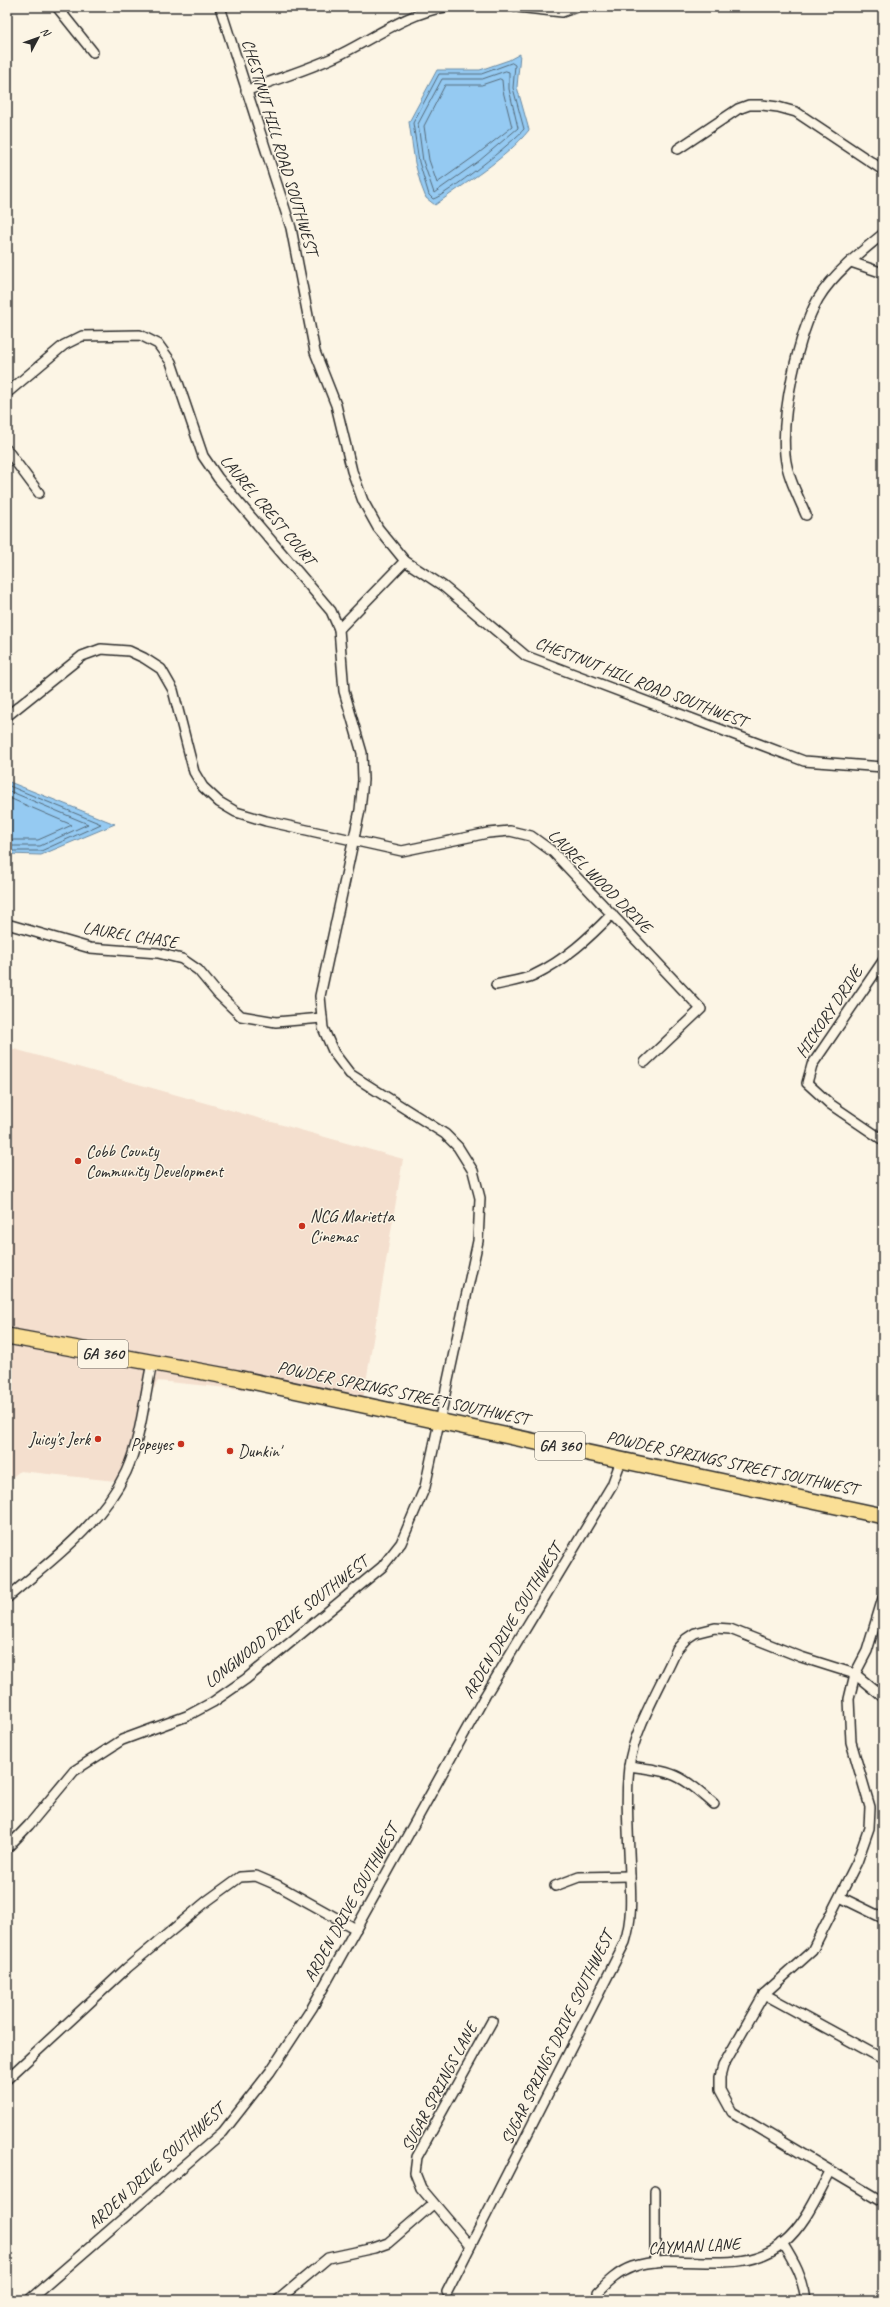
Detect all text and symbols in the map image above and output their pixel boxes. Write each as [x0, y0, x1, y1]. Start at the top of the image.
north arrow [18, 18, 58, 58]
text: N [38, 24, 54, 40]
street label: CHESTNUT HILL ROAD SOUTHWEST [237, 37, 324, 261]
street label: LAUREL CREST COURT [216, 451, 322, 572]
street label: CHESTNUT HILL ROAD SOUTHWEST [532, 632, 753, 734]
street label: LAUREL WOOD DRIVE [544, 825, 658, 939]
street label: LAUREL CHASE [81, 917, 181, 953]
street label: HICKORY DRIVE [791, 961, 868, 1062]
place label: Cobb County Community Development [86, 1141, 225, 1182]
marker: Cobb County Community Development [73, 1156, 83, 1166]
place label: NCG Marietta Cinemas [310, 1206, 396, 1247]
marker: NCG Marietta Cinemas [297, 1221, 307, 1231]
road number: GA 360 [78, 1340, 128, 1368]
street label: POWDER SPRINGS STREET SOUTHWEST [276, 1356, 534, 1431]
street label: POWDER SPRINGS STREET SOUTHWEST [605, 1426, 863, 1501]
place label: Juicy's Jerk [28, 1429, 92, 1450]
road number: GA 360 [535, 1432, 585, 1460]
marker: Juicy's Jerk [93, 1434, 103, 1444]
place label: Popeyes [131, 1434, 175, 1455]
marker: Popeyes [176, 1439, 186, 1449]
place label: Dunkin' [238, 1441, 284, 1462]
marker: Dunkin' [225, 1446, 235, 1456]
street label: ARDEN DRIVE SOUTHWEST [458, 1536, 569, 1702]
street label: LONGWOOD DRIVE SOUTHWEST [200, 1549, 375, 1692]
street label: ARDEN DRIVE SOUTHWEST [299, 1817, 405, 1985]
street label: SUGAR SPRINGS DRIVE SOUTHWEST [496, 1924, 620, 2148]
street label: SUGAR SPRINGS LANE [396, 2017, 483, 2155]
street label: ARDEN DRIVE SOUTHWEST [83, 2096, 232, 2233]
street label: CAYMAN LANE [648, 2233, 742, 2259]

